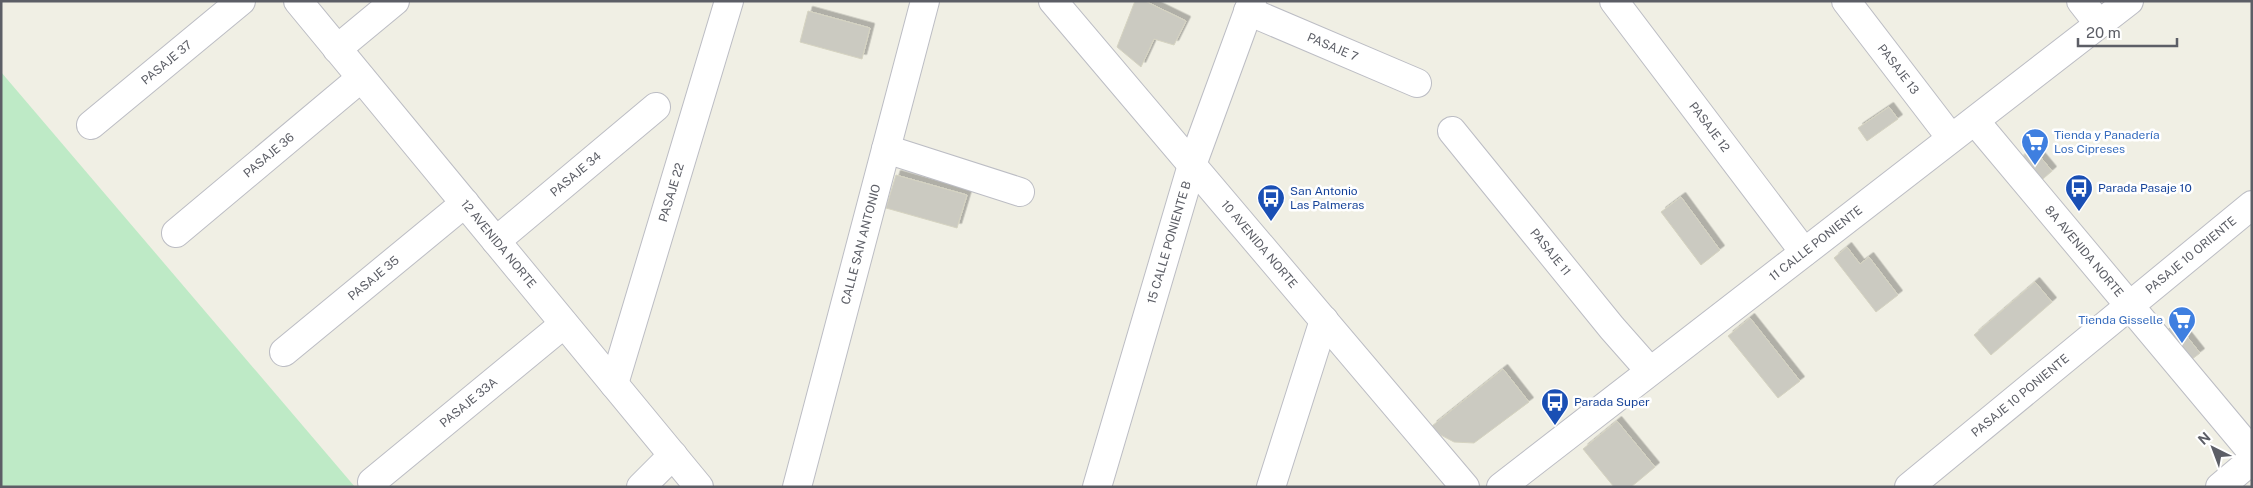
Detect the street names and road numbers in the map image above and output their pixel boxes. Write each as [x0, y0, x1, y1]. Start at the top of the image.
street label: PASAJE 7 [1305, 30, 1360, 64]
street label: PASAJE 37 [138, 38, 195, 88]
street label: PASAJE 13 [1875, 41, 1922, 97]
street label: PASAJE 12 [1686, 99, 1733, 155]
street label: PASAJE 36 [241, 130, 297, 180]
street label: PASAJE 34 [548, 149, 604, 199]
street label: PASAJE 22 [656, 161, 687, 224]
street label: 15 CALLE PONIENTE B [1144, 179, 1194, 306]
street label: CALLE SAN ANTONIO [838, 182, 884, 306]
street label: 12 AVENIDA NORTE [458, 197, 539, 291]
street label: 10 AVENIDA NORTE [1218, 198, 1300, 291]
street label: 11 CALLE PONIENTE [1766, 203, 1865, 284]
street label: 8A AVENIDA NORTE [2042, 203, 2126, 300]
street label: PASAJE 10 ORIENTE [2143, 214, 2239, 297]
street label: PASAJE 11 [1527, 226, 1574, 278]
street label: PASAJE 35 [345, 253, 402, 303]
street label: PASAJE 10 PONIENTE [1969, 351, 2072, 440]
street label: PASAJE 33A [437, 375, 501, 430]

